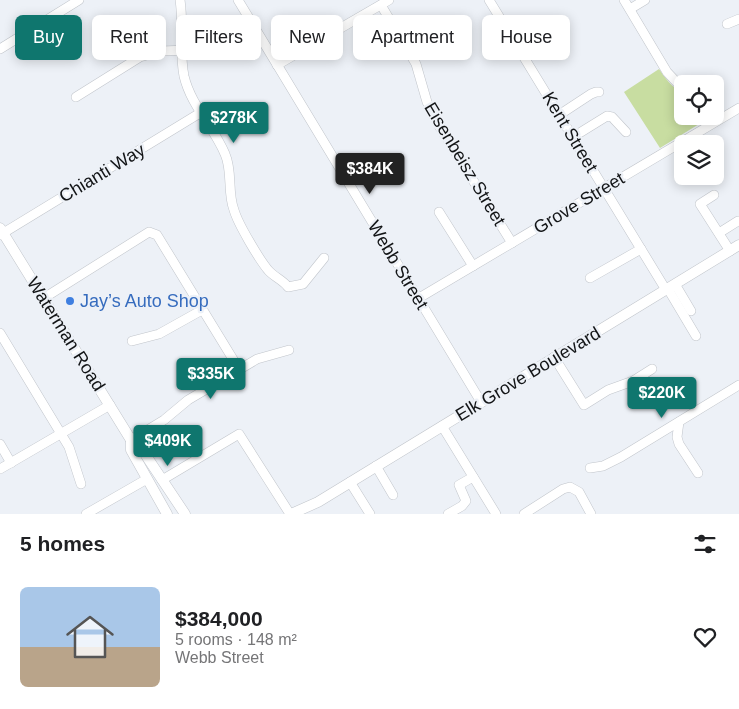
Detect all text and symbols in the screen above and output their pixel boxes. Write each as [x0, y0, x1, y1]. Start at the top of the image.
chip: Buy [15, 15, 82, 60]
chip: Rent [92, 15, 166, 60]
chip: Filters [176, 15, 261, 60]
chip: New [271, 15, 343, 60]
chip: Apartment [353, 15, 472, 60]
chip: House [482, 15, 570, 60]
map controls [674, 75, 724, 185]
button: locate [674, 75, 724, 125]
street label: Kent Street [538, 88, 602, 176]
street label: Eisenbeisz Street [420, 99, 510, 229]
pin: $278K [199, 102, 269, 144]
text: $278K [210, 109, 258, 126]
button: layers [674, 135, 724, 185]
street label: Chianti Way [56, 140, 148, 206]
pin: $384K [335, 152, 405, 195]
text: $384K [346, 160, 394, 177]
street label: Grove Street [530, 168, 628, 238]
street label: Webb Street [364, 217, 432, 313]
street label: Waterman Road [23, 273, 109, 395]
place label: Jay’s Auto Shop [80, 291, 209, 311]
marker: Jay’s Auto Shop [64, 295, 76, 307]
street label: Elk Grove Boulevard [452, 323, 604, 425]
pin: $335K [176, 358, 246, 400]
text: $335K [187, 365, 235, 382]
pin: $220K [627, 376, 697, 419]
text: $220K [638, 384, 686, 401]
pin: $409K [133, 424, 203, 467]
text: $409K [144, 432, 192, 449]
icon: filters [691, 530, 719, 558]
text: 5 homes [20, 532, 105, 555]
icon: home [60, 607, 120, 667]
text: $384,000 [175, 607, 263, 630]
icon: heart [691, 623, 719, 651]
text: 5 rooms · 148 m² [175, 631, 297, 648]
text: Webb Street [175, 649, 264, 666]

